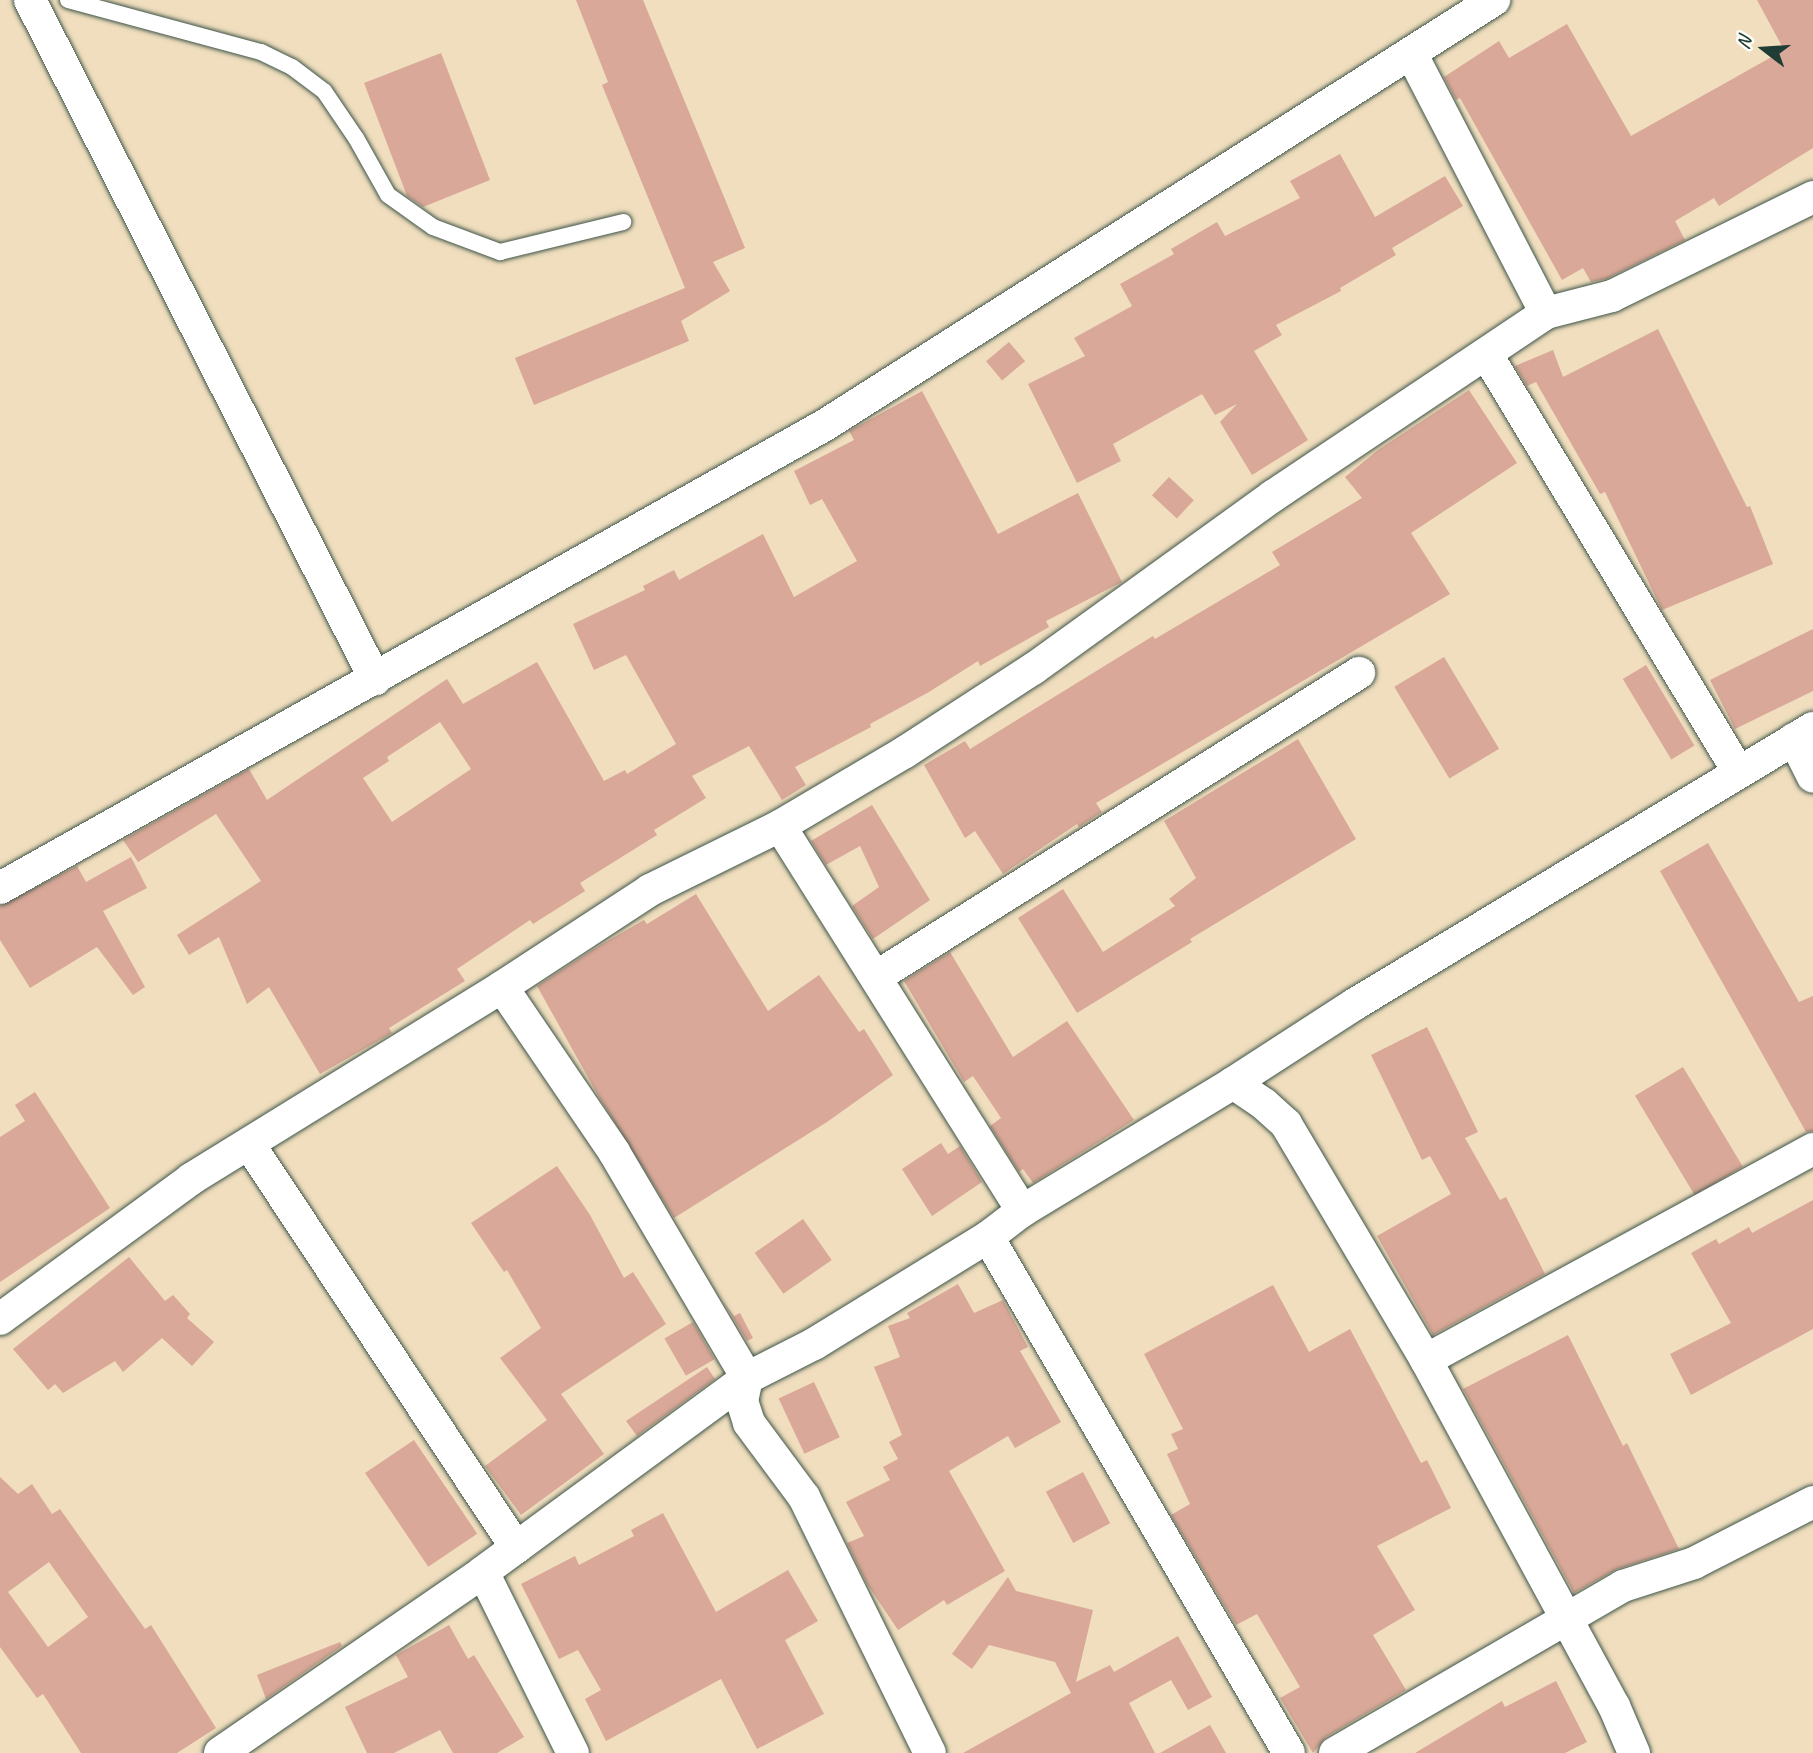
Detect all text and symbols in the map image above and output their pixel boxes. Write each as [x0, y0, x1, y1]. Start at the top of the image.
north arrow [1729, 14, 1799, 84]
text: N [1731, 34, 1757, 52]

